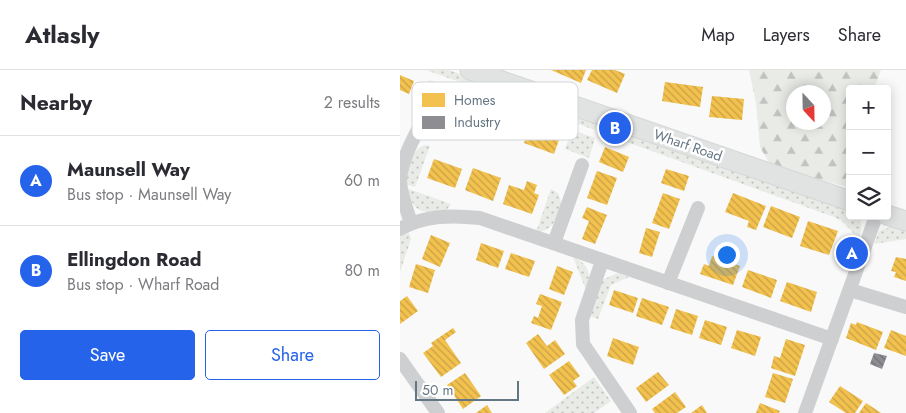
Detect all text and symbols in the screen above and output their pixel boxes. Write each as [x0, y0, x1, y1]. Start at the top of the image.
text: Atlasly [25, 17, 100, 52]
text: Map [701, 22, 735, 48]
text: Layers [763, 22, 810, 48]
text: Share [838, 22, 881, 48]
legend [412, 82, 578, 140]
north arrow [786, 85, 831, 130]
map controls [846, 85, 891, 220]
button: + [846, 85, 891, 130]
text: Nearby [20, 88, 92, 118]
text: Homes [454, 90, 496, 110]
text: 2 results [324, 91, 380, 114]
pin: B [599, 109, 631, 147]
text: Industry [454, 112, 501, 132]
street label: Wharf Road [651, 124, 725, 166]
button: − [846, 130, 891, 175]
text: Maunsell Way [67, 156, 190, 183]
text: A [30, 169, 42, 192]
text: 60 m [344, 169, 380, 192]
button: layers [846, 175, 891, 220]
text: Bus stop · Maunsell Way [67, 183, 231, 206]
pin: A [836, 234, 868, 272]
your location [714, 242, 740, 268]
text: Ellingdon Road [67, 246, 202, 273]
text: B [31, 259, 41, 282]
text: 80 m [344, 259, 380, 282]
text: Bus stop · Wharf Road [67, 273, 219, 296]
button: Save [20, 330, 195, 380]
button: Share [205, 330, 380, 380]
scale bar [415, 378, 519, 401]
text: 50 m [422, 380, 453, 400]

